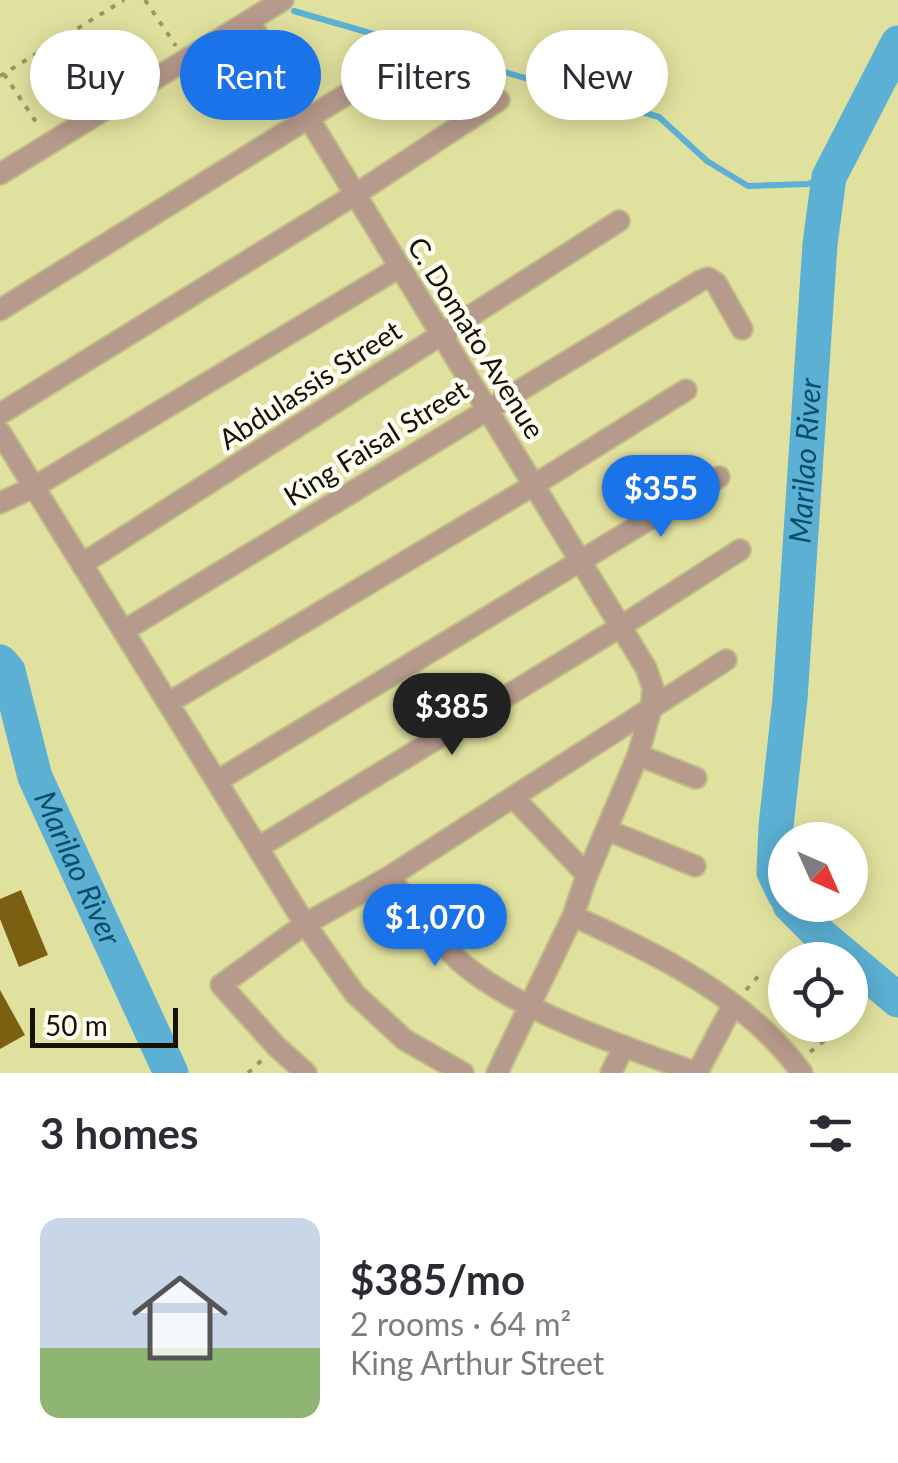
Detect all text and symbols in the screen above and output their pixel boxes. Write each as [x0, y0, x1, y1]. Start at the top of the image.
chip: Buy [30, 30, 160, 120]
chip: Rent [180, 30, 321, 120]
chip: Filters [341, 30, 506, 120]
chip: New [526, 30, 668, 120]
street label: C. Domato Avenue [401, 231, 552, 444]
street label: Abdulassis Street [212, 313, 407, 456]
street label: King Faisal Street [277, 372, 474, 512]
water label: Marilao River [780, 376, 827, 544]
pin: $355 [602, 455, 720, 540]
text: $355 [624, 468, 698, 507]
pin: $385 [393, 673, 511, 758]
text: $385 [415, 686, 489, 725]
water label: Marilao River [28, 785, 130, 951]
north arrow [768, 822, 868, 922]
map controls [768, 822, 868, 1042]
pin: $1,070 [354, 884, 516, 969]
text: $1,070 [385, 897, 485, 936]
button: locate [768, 942, 868, 1042]
scale bar [30, 1003, 178, 1048]
text: 50 m [45, 1008, 108, 1042]
icon: filters [803, 1106, 858, 1161]
text: 3 homes [40, 1108, 198, 1158]
text: $385/mo [350, 1254, 525, 1304]
icon: home [120, 1258, 240, 1378]
text: 2 rooms · 64 m² [350, 1304, 571, 1343]
text: King Arthur Street [350, 1343, 604, 1382]

